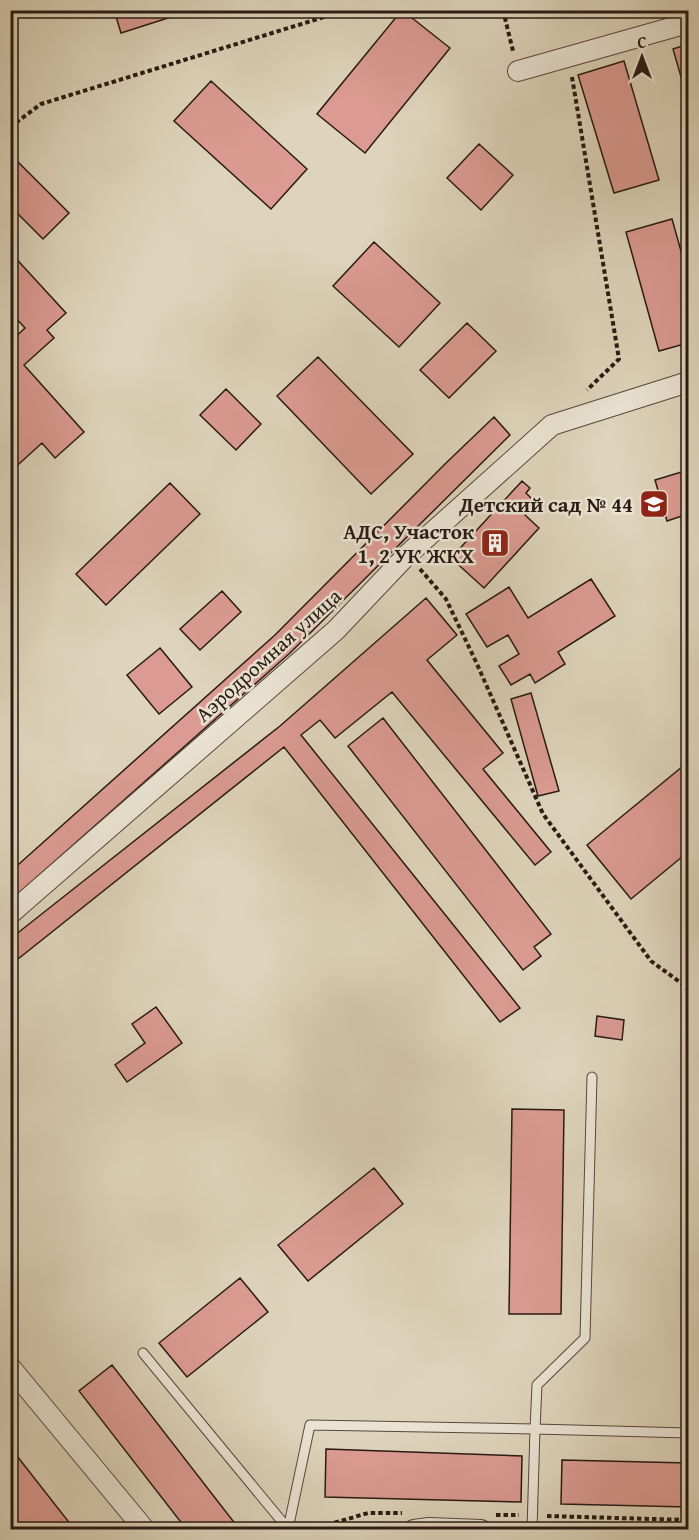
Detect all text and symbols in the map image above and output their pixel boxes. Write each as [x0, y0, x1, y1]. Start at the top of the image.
north arrow [612, 27, 672, 87]
text: С [637, 30, 647, 54]
school or university icon: Детский сад № 44 [638, 488, 670, 520]
place label: Детский сад № 44 [458, 489, 633, 520]
place label: АДС, Участок 1, 2 УК ЖКХ [343, 516, 475, 571]
building icon: АДС, Участок 1, 2 УК ЖКХ [479, 527, 511, 559]
street label: Аэродромная улица [188, 581, 348, 729]

